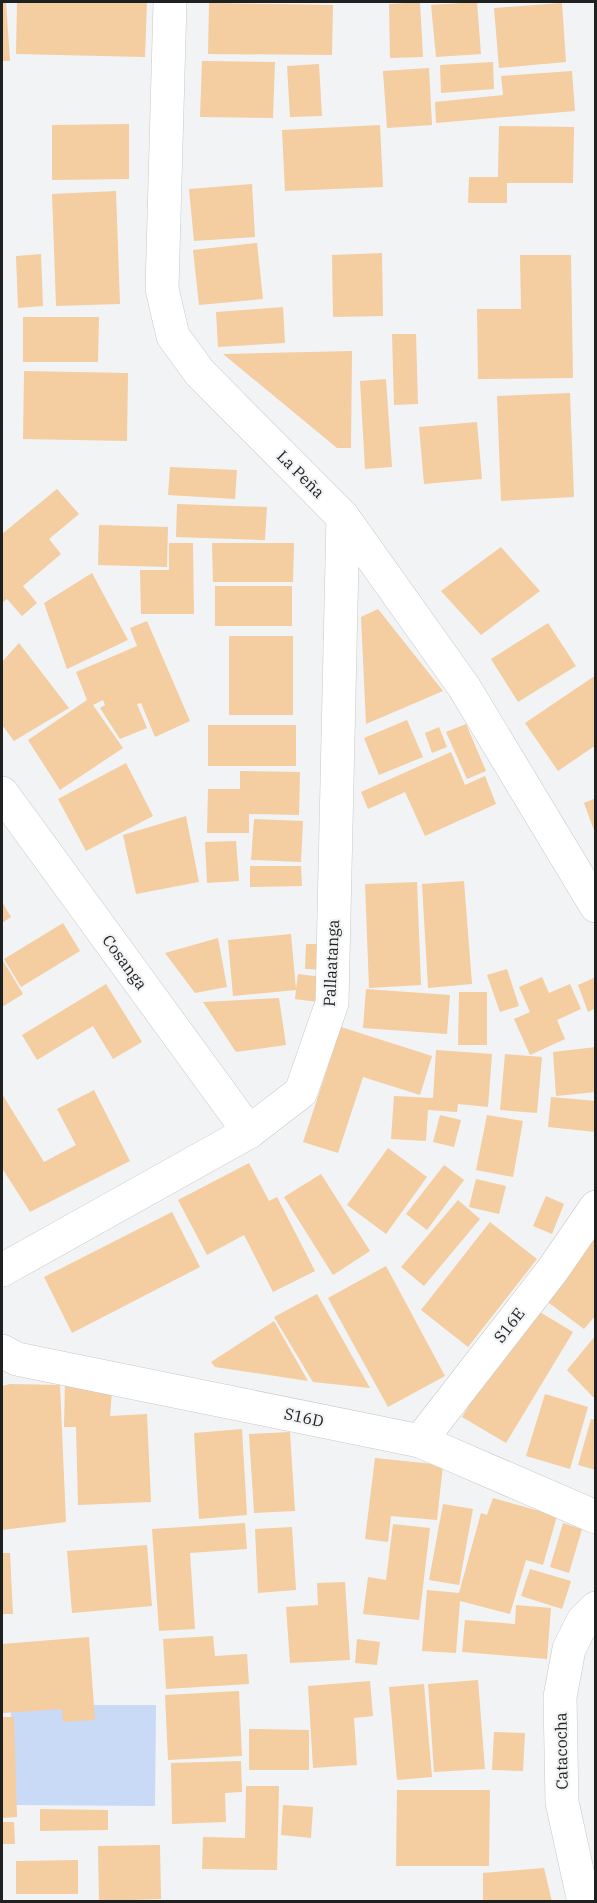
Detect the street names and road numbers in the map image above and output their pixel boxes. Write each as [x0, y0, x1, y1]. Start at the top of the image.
street label: La Peña [273, 446, 329, 502]
street label: Pallaatanga [319, 919, 343, 1007]
street label: Cosanga [98, 930, 152, 994]
street label: S16E [489, 1304, 529, 1346]
street label: S16D [282, 1403, 326, 1431]
street label: Catacocha [550, 1712, 572, 1790]

